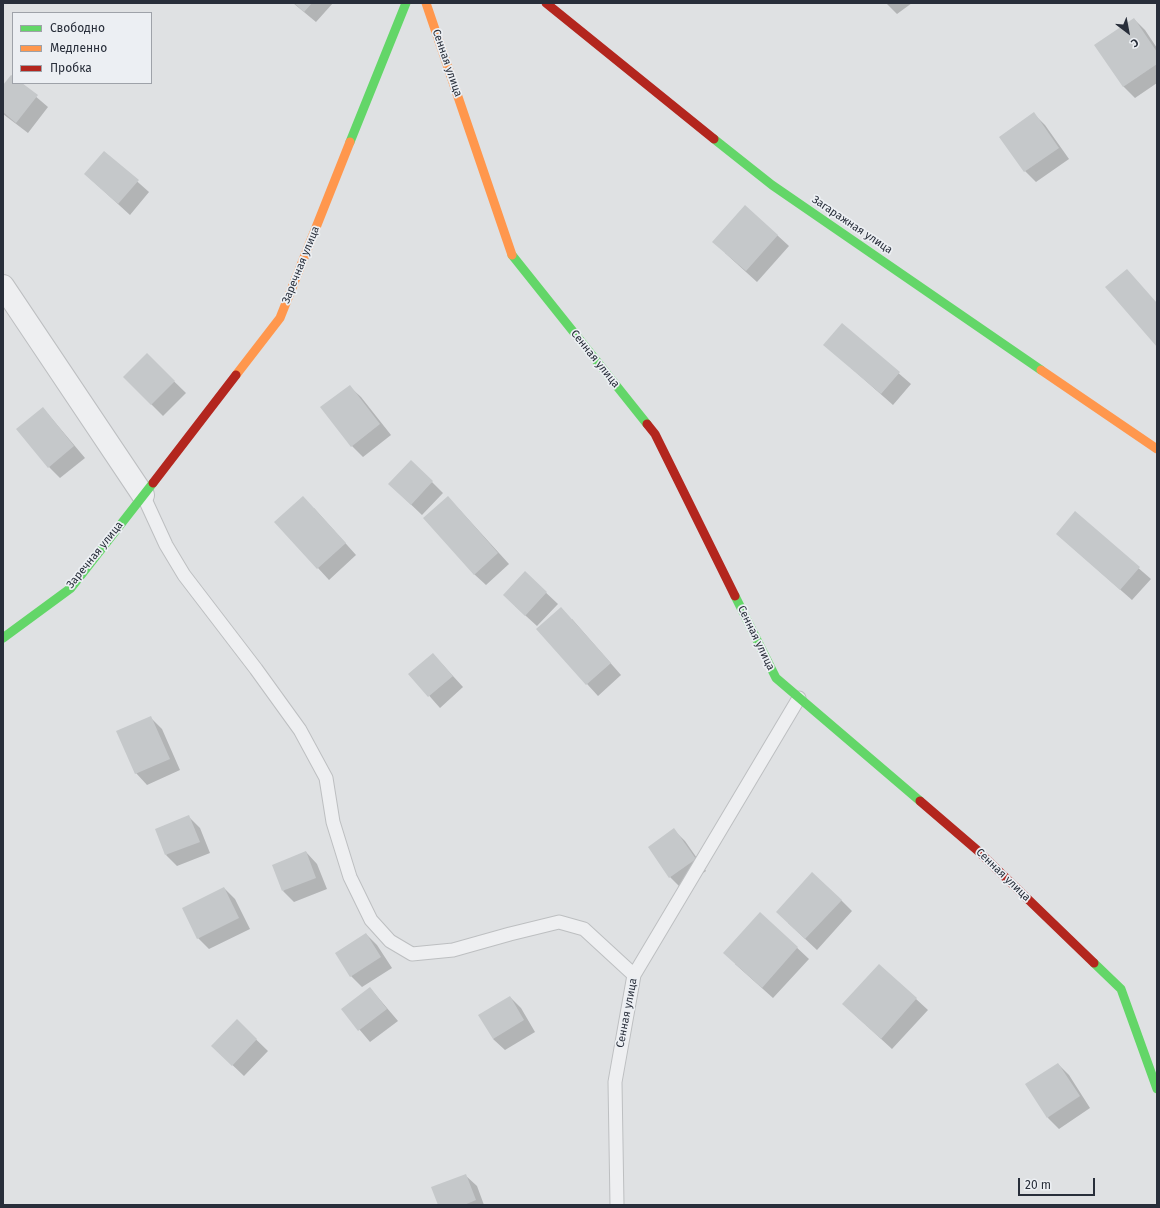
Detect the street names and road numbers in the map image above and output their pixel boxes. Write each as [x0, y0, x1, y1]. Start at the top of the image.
street label: Сенная улица [429, 27, 465, 99]
street label: Загаражная улица [809, 193, 895, 257]
street label: Заречная улица [279, 224, 323, 306]
street label: Сенная улица [568, 327, 622, 391]
street label: Заречная улица [64, 519, 126, 591]
street label: Сенная улица [735, 603, 777, 673]
street label: Сенная улица [973, 846, 1033, 904]
street label: Сенная улица [614, 977, 640, 1049]

